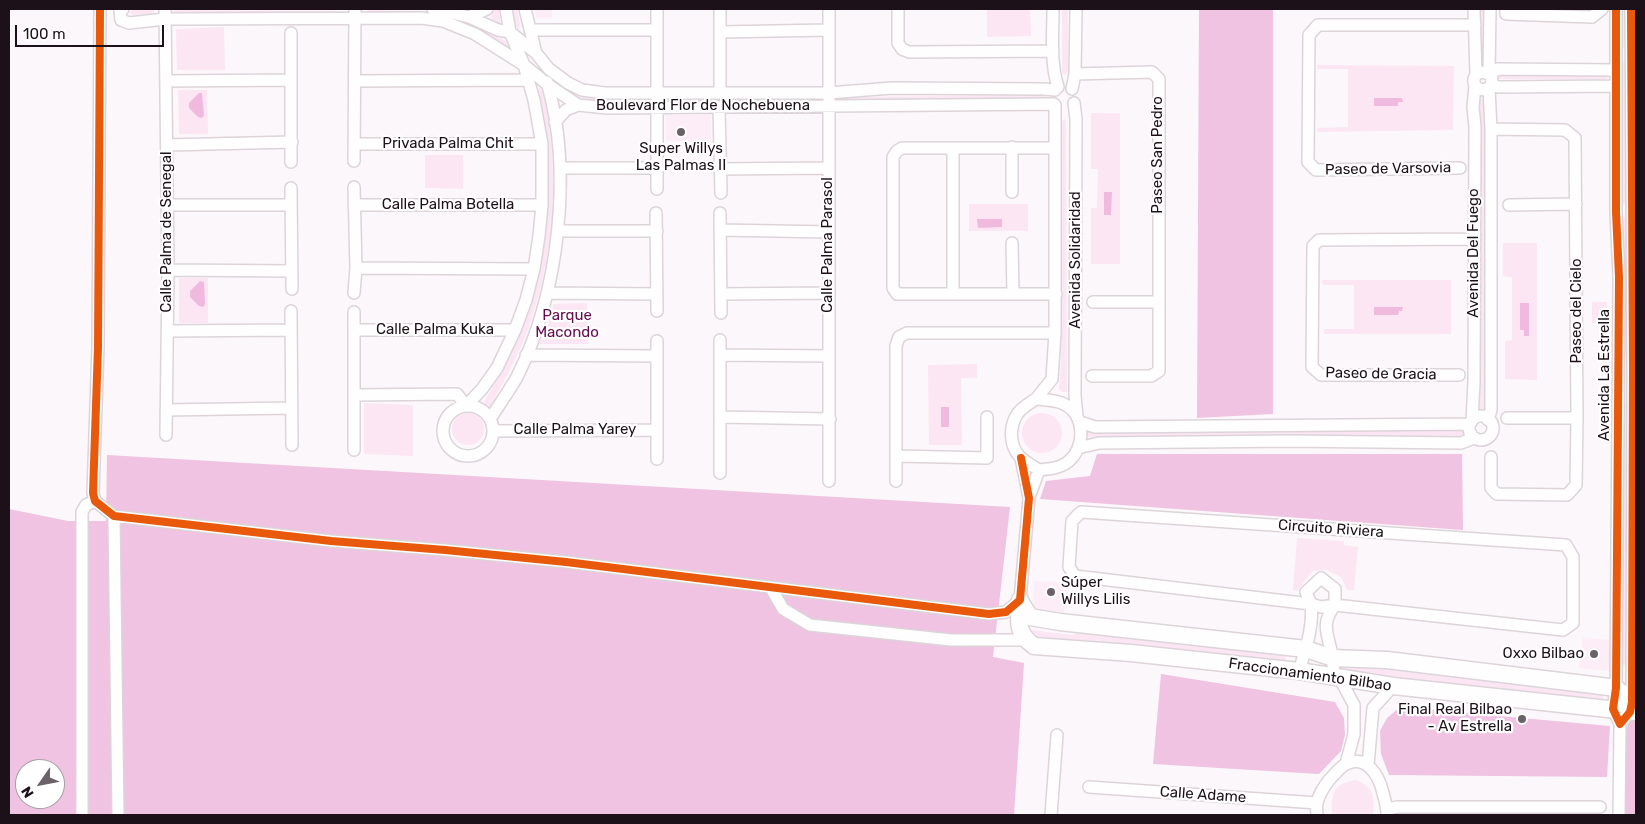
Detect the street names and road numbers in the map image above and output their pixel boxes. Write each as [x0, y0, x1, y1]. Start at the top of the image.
street label: Paseo San Pedro [1149, 96, 1167, 214]
street label: Boulevard Flor de Nochebuena [596, 97, 810, 115]
street label: Privada Palma Chit [382, 135, 514, 153]
street label: Calle Palma de Senegal [158, 151, 176, 313]
street label: Paseo de Varsovia [1325, 159, 1451, 179]
street label: Calle Palma Parasol [819, 177, 837, 313]
street label: Avenida Del Fuego [1465, 188, 1483, 318]
street label: Avenida Solidaridad [1067, 191, 1085, 329]
street label: Calle Palma Botella [382, 196, 514, 214]
street label: Paseo del Cielo [1568, 258, 1586, 364]
street label: Avenida La Estrella [1596, 309, 1614, 441]
street label: Calle Palma Kuka [376, 321, 494, 339]
street label: Paseo de Gracia [1325, 364, 1437, 384]
street label: Calle Palma Yarey [514, 421, 636, 439]
street label: Circuito Riviera [1278, 516, 1384, 542]
street label: Fraccionamiento Bilbao [1227, 655, 1393, 695]
street label: Calle Adame [1159, 783, 1247, 807]

